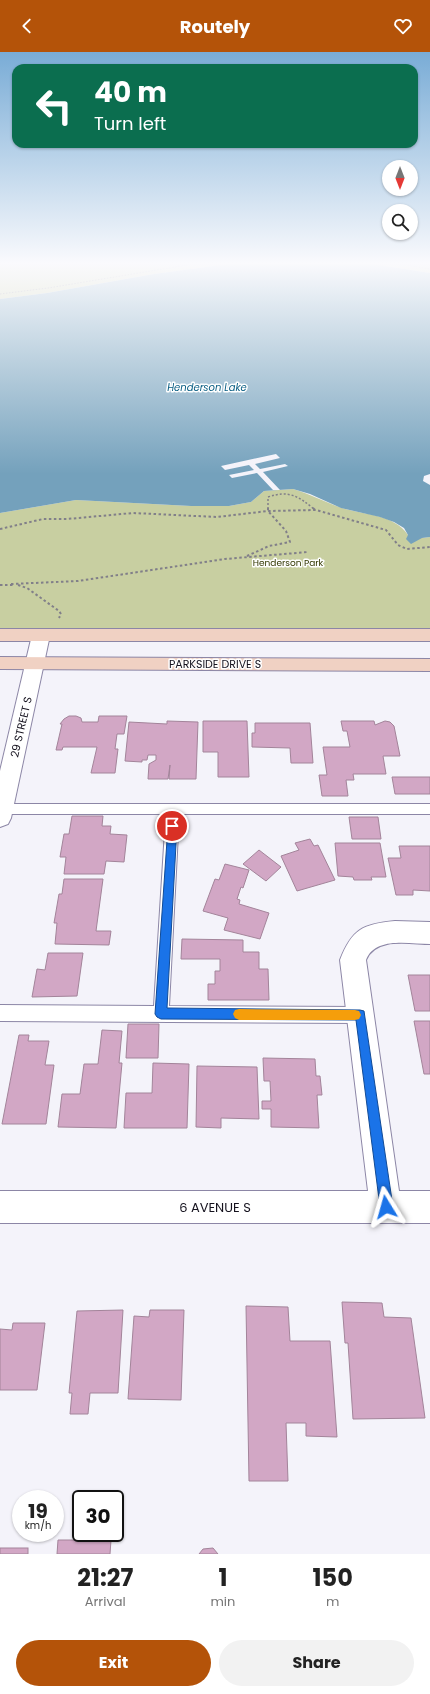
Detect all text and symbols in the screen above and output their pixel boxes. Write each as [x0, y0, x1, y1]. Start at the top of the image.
text: Routely [180, 14, 250, 39]
icon: back [16, 15, 38, 37]
icon: heart [392, 15, 414, 37]
text: 40 m [94, 73, 167, 112]
icon: left [28, 80, 80, 132]
text: Turn left [94, 111, 166, 136]
north arrow [382, 160, 418, 196]
map controls [382, 160, 418, 240]
button: search [382, 204, 418, 240]
water label: Henderson Lake [167, 380, 247, 395]
park label: Henderson Park [253, 557, 324, 569]
street label: PARKSIDE DRIVE S [169, 656, 261, 672]
street label: 29 STREET S [6, 695, 36, 759]
pin [155, 809, 189, 843]
icon: arrive [161, 815, 183, 837]
position arrow [365, 1186, 407, 1228]
street label: 6 AVENUE S [179, 1198, 251, 1217]
speed limit sign: 30 [72, 1490, 124, 1542]
text: 19 [28, 1497, 48, 1525]
text: km/h [25, 1518, 51, 1533]
text: 21:27 [77, 1561, 133, 1594]
text: 1 [218, 1561, 227, 1594]
text: 150 [313, 1561, 353, 1594]
text: Arrival [85, 1592, 126, 1611]
text: min [210, 1592, 235, 1611]
text: m [326, 1592, 339, 1611]
button: Exit [16, 1640, 211, 1686]
button: Share [219, 1640, 414, 1686]

